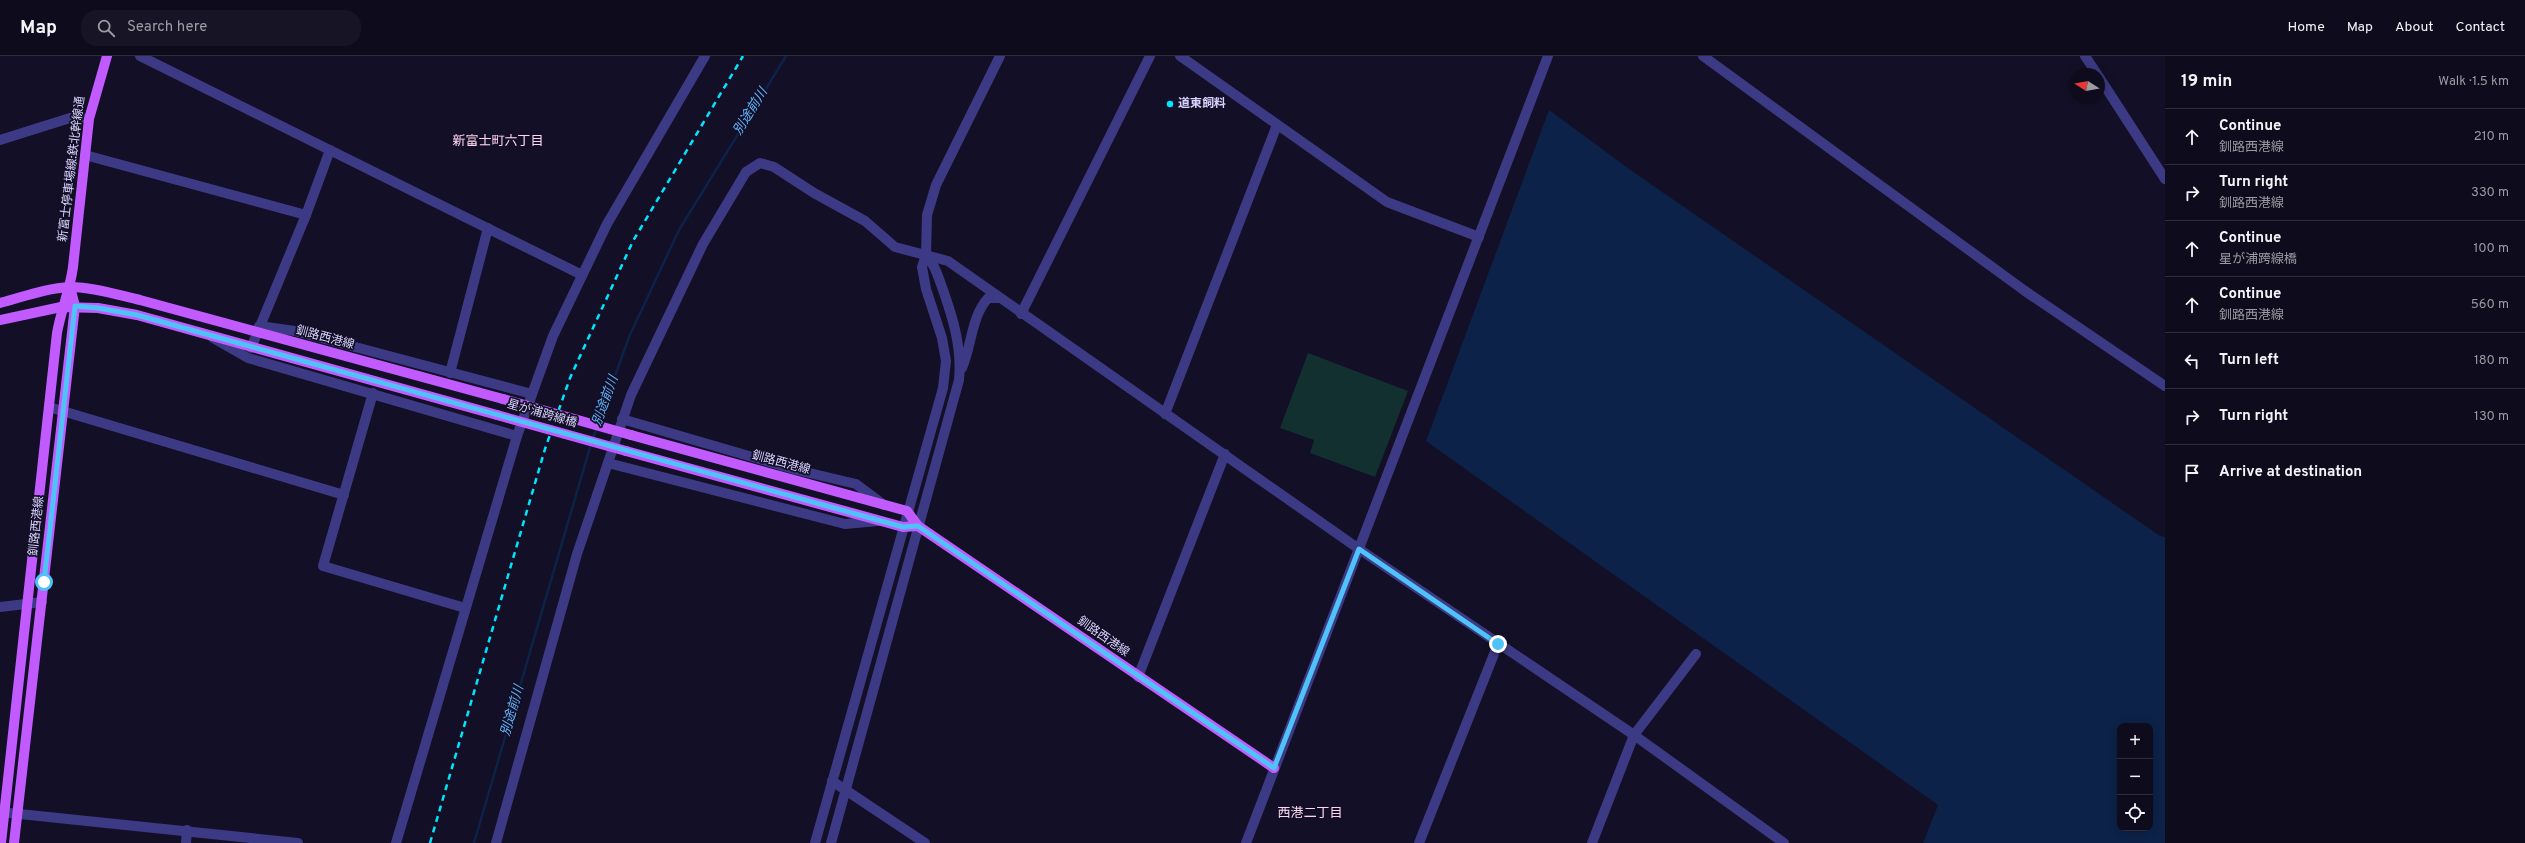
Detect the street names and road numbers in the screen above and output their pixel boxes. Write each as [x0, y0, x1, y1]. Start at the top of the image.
street label: 新富士停車場線:鉄北幹線通 [55, 95, 89, 243]
street label: 釧路西港線 [294, 323, 356, 353]
street label: 星が浦跨線橋 [505, 396, 579, 432]
street label: 釧路西港線 [750, 448, 812, 478]
street label: 釧路西港線 [26, 495, 48, 557]
street label: 釧路西港線 [1074, 613, 1132, 661]

